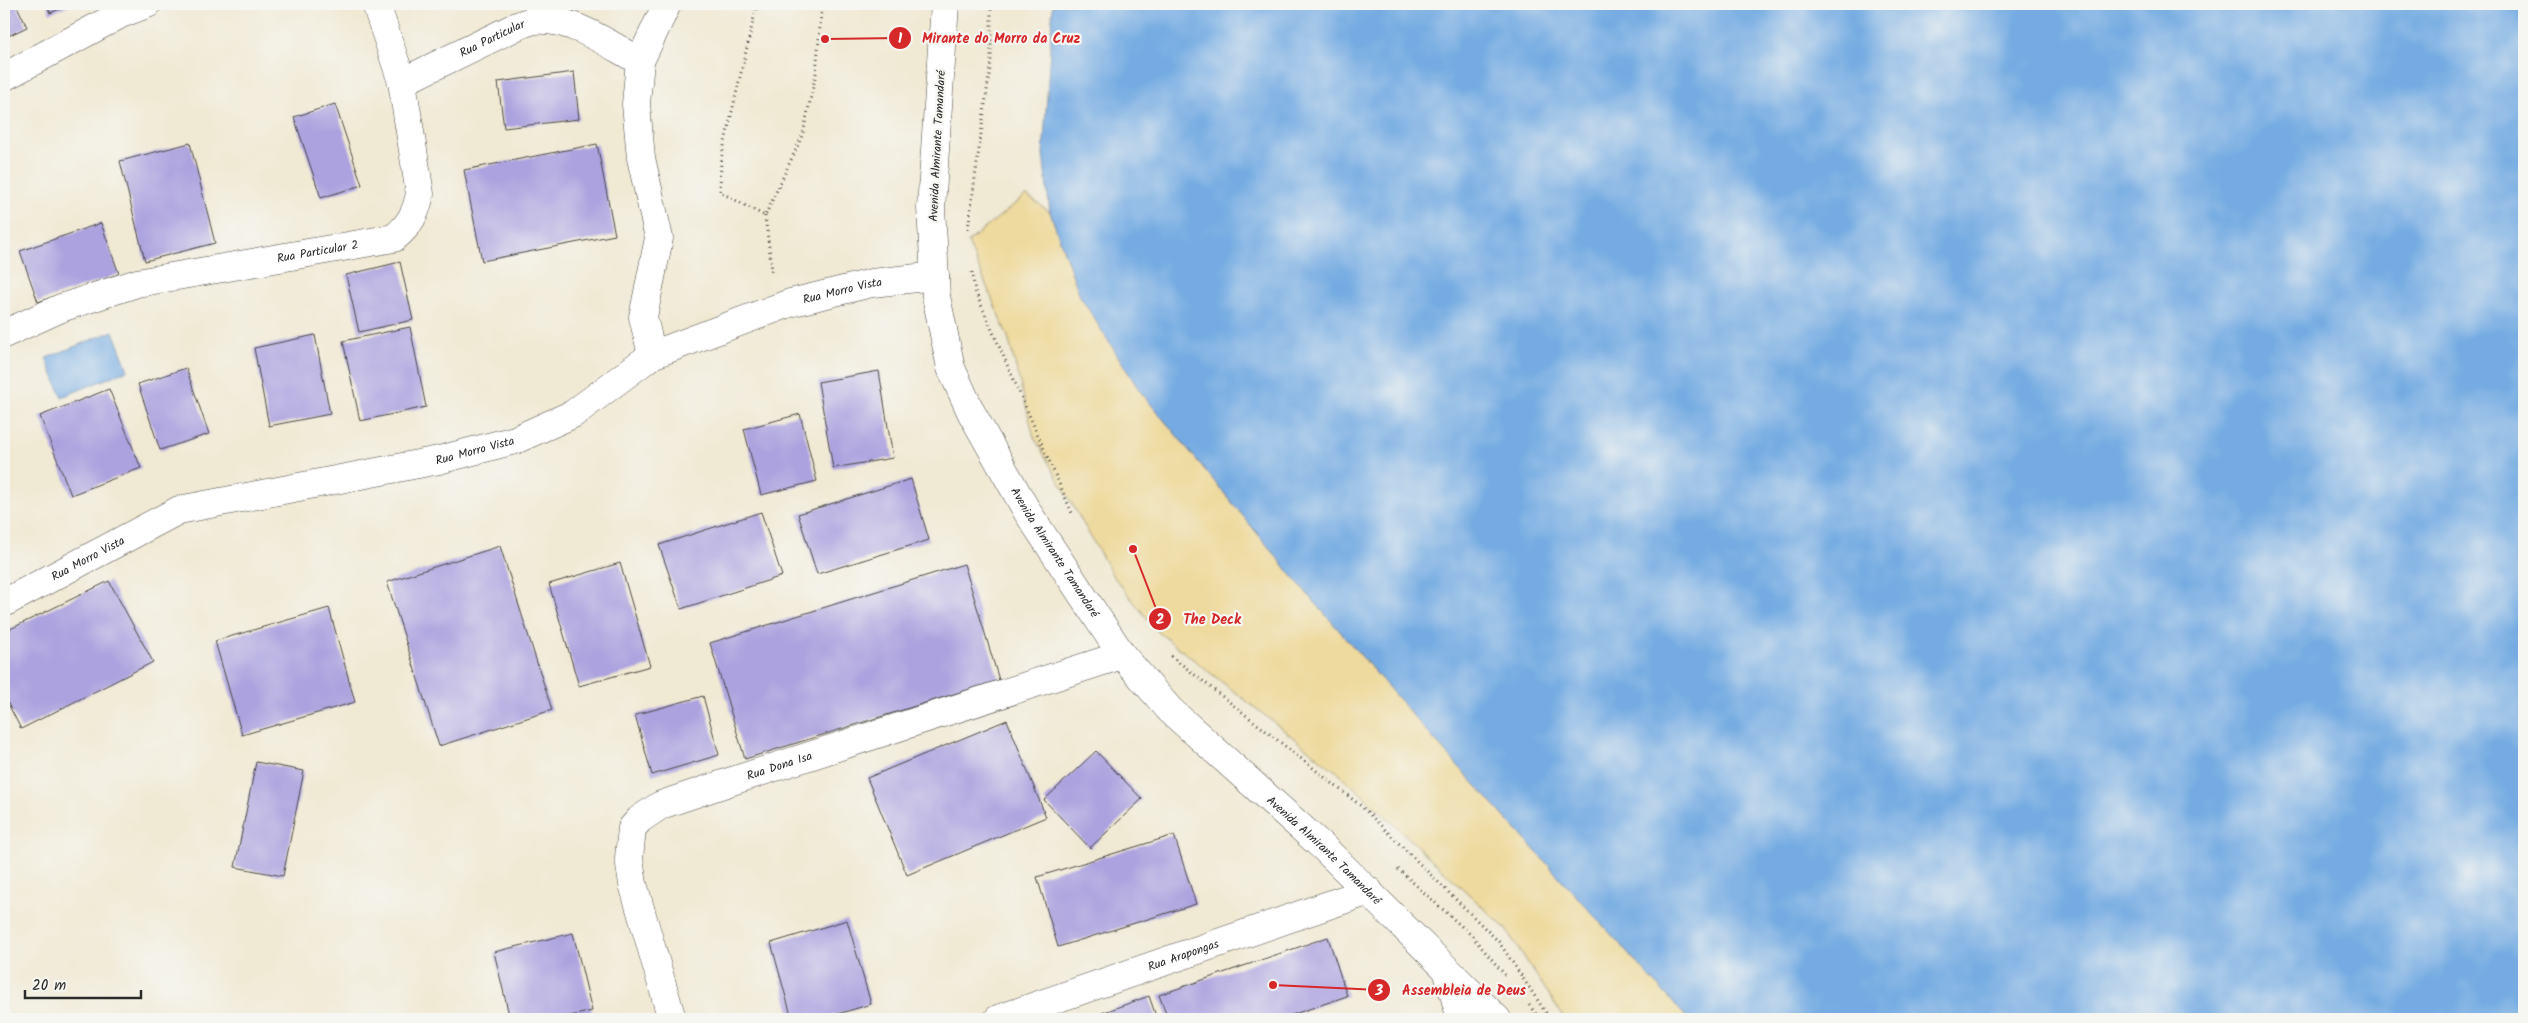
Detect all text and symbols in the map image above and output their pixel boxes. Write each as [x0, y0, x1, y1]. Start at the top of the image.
street label: Rua Particular [456, 15, 528, 63]
callout: Mirante do Morro da Cruz [887, 23, 1091, 52]
text: 1 [898, 27, 903, 51]
text: Mirante do Morro da Cruz [922, 28, 1080, 50]
street label: Avenida Almirante Tamandaré [924, 69, 951, 222]
street label: Rua Particular 2 [275, 235, 360, 268]
street label: Rua Morro Vista [801, 273, 883, 310]
street label: Rua Morro Vista [433, 431, 517, 471]
street label: Avenida Almirante Tamandaré [1005, 484, 1104, 622]
street label: Rua Morro Vista [48, 531, 129, 586]
callout: The Deck [1148, 605, 1250, 634]
text: 2 [1156, 608, 1165, 632]
text: The Deck [1183, 609, 1242, 631]
street label: Rua Dona Isa [744, 747, 815, 786]
street label: Avenida Almirante Tamandaré [1262, 792, 1386, 910]
street label: Rua Arapongas [1145, 934, 1222, 977]
scale bar [25, 968, 141, 1000]
text: 20 m [32, 974, 66, 998]
callout: Assembleia de Deus [1366, 975, 1536, 1004]
text: 3 [1374, 979, 1383, 1003]
text: Assembleia de Deus [1402, 980, 1527, 1002]

